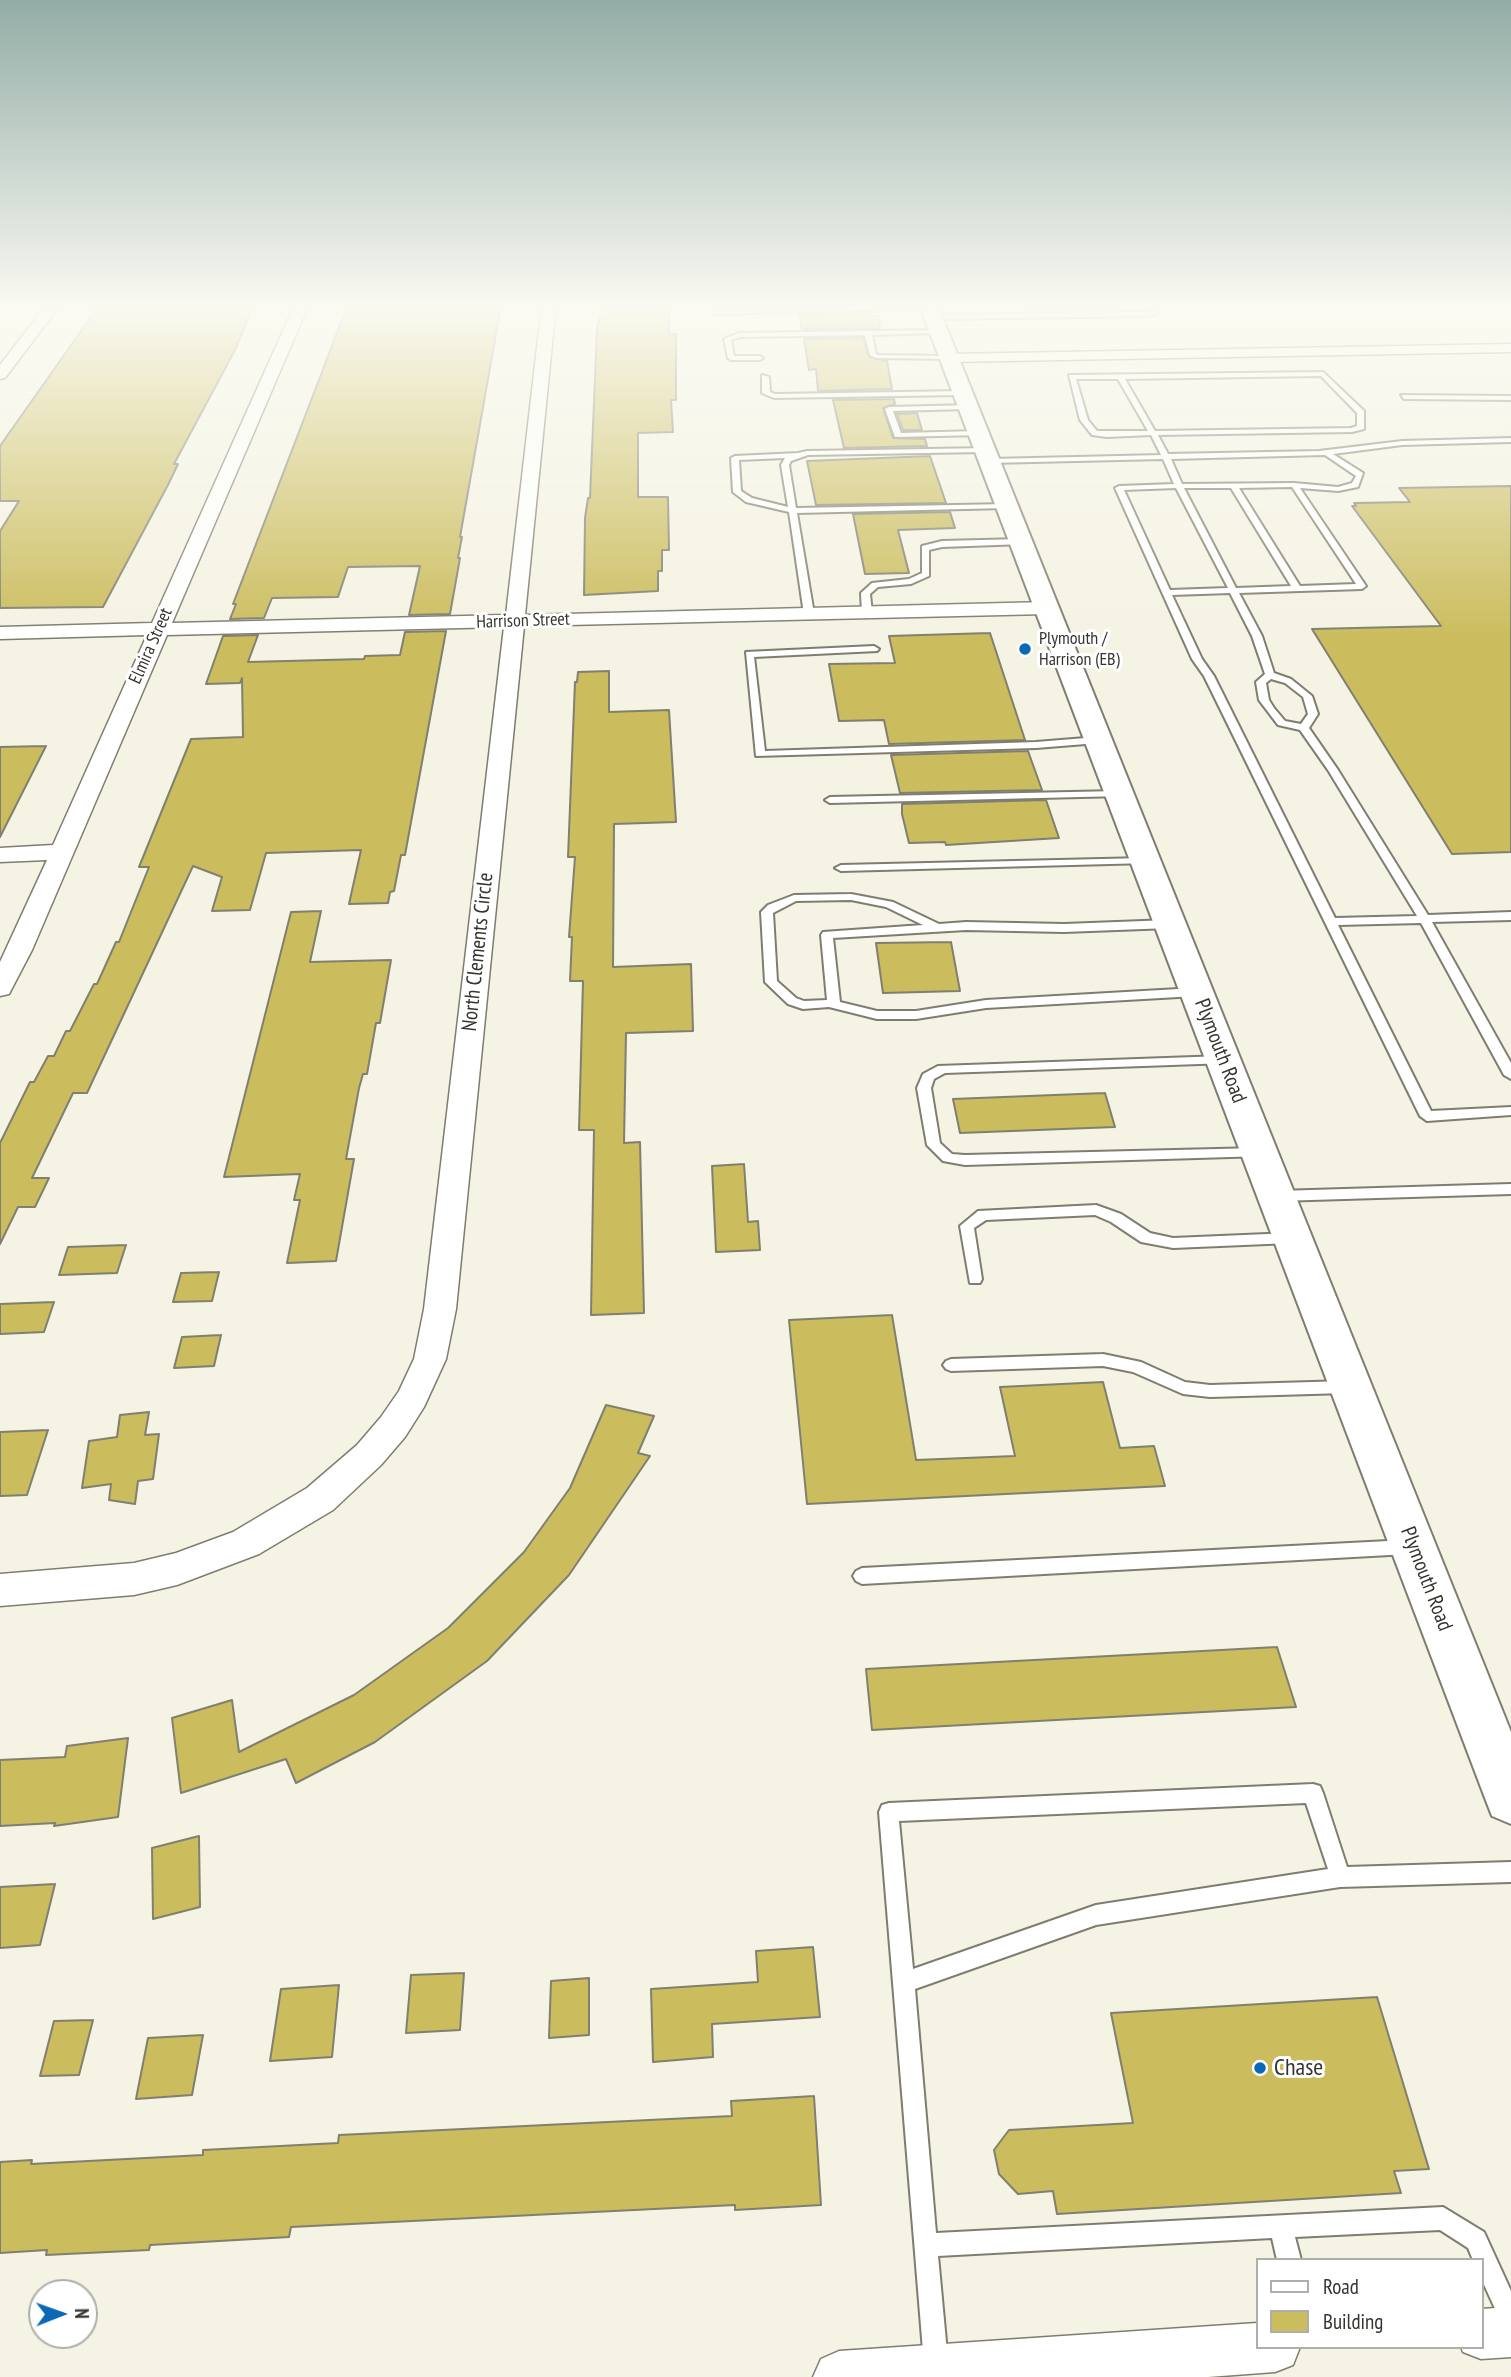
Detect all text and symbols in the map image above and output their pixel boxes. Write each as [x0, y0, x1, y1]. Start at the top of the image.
street label: Elmira Street [125, 605, 177, 687]
street label: Harrison Street [476, 609, 570, 633]
place label: Plymouth / Harrison (EB) [1039, 628, 1120, 670]
marker: Plymouth / Harrison (EB) [1017, 641, 1033, 657]
street label: North Clements Circle [457, 872, 499, 1032]
street label: Plymouth Road [1189, 995, 1251, 1107]
street label: Plymouth Road [1395, 1523, 1457, 1635]
place label: Chase [1274, 2054, 1323, 2082]
marker: Chase [1252, 2060, 1268, 2076]
legend [1256, 2258, 1483, 2349]
text: Road [1323, 2273, 1359, 2300]
north arrow [28, 2279, 98, 2349]
text: N [70, 2308, 94, 2319]
text: Building [1323, 2308, 1383, 2335]

